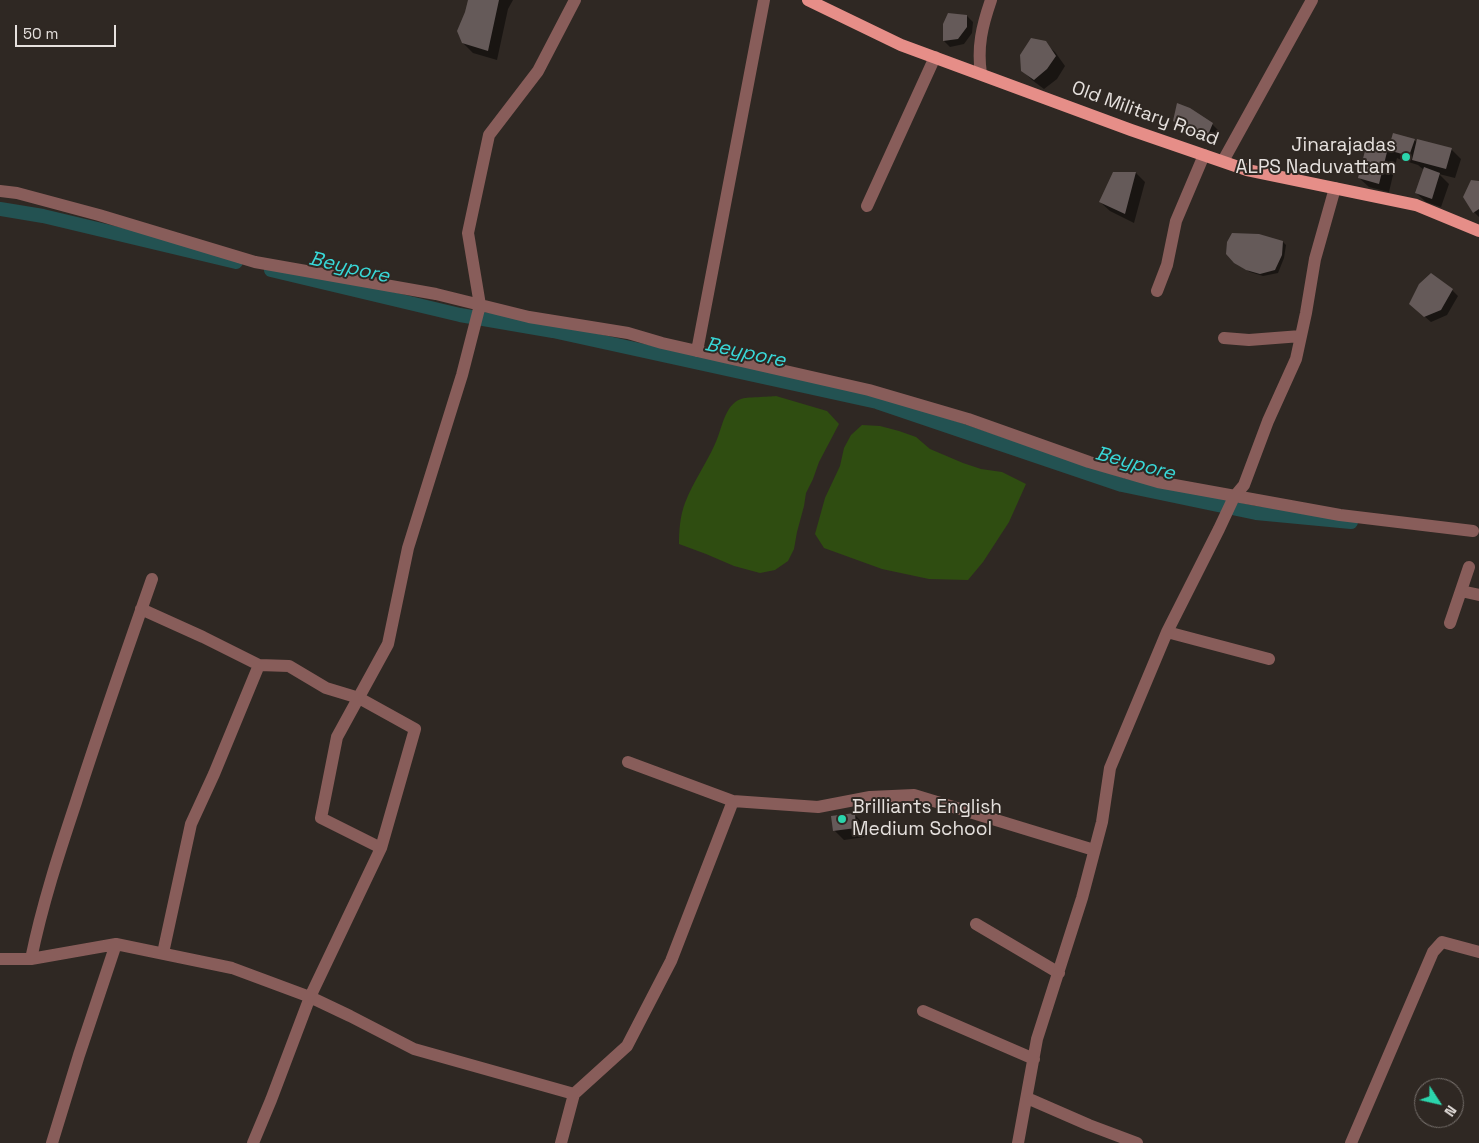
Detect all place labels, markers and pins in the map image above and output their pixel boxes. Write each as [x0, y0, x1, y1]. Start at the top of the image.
place label: Jinarajadas ALPS Naduvattam [1236, 135, 1396, 179]
marker: Jinarajadas ALPS Naduvattam [1400, 151, 1412, 163]
place label: Brilliants English Medium School [852, 797, 1002, 841]
marker: Brilliants English Medium School [836, 813, 848, 825]

